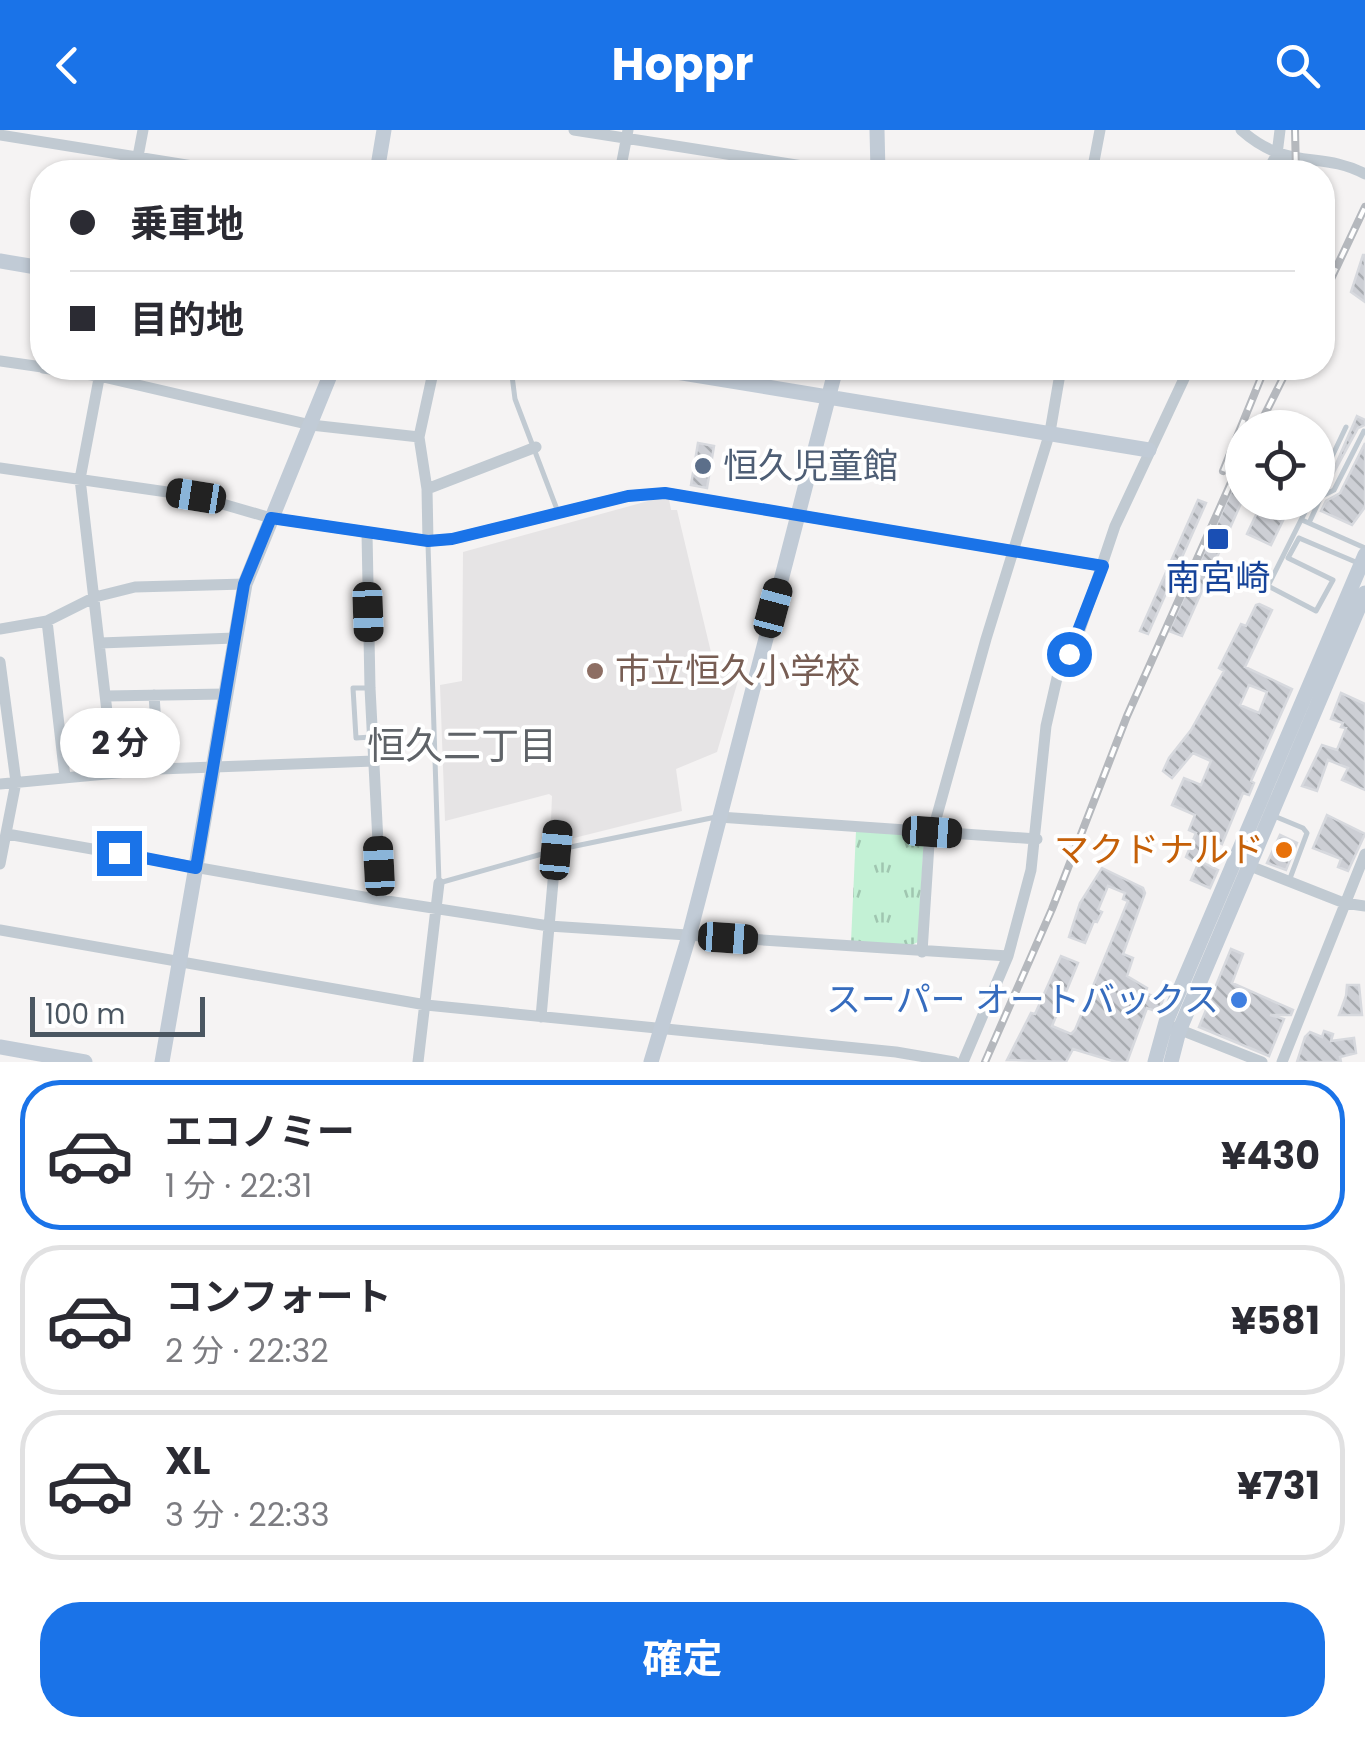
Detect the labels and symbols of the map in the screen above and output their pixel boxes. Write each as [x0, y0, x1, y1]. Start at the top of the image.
place label: 恒久児童館 [723, 441, 898, 490]
marker: 恒久児童館 [692, 455, 714, 477]
car [164, 476, 228, 516]
marker: 南宮崎 [1205, 526, 1231, 552]
place label: 南宮崎 [1165, 553, 1271, 602]
car [751, 575, 795, 641]
car [352, 581, 384, 643]
route start [1047, 632, 1092, 677]
place label: 市立恒久小学校 [615, 646, 860, 695]
marker: 市立恒久小学校 [584, 660, 606, 682]
callout: 2 分 [59, 708, 179, 778]
district label: 恒久二丁目 [367, 719, 557, 772]
car [901, 815, 963, 849]
car [538, 819, 574, 881]
place label: マクドナルド [1054, 825, 1264, 874]
route end [97, 831, 142, 876]
car [362, 835, 396, 897]
marker: マクドナルド [1273, 839, 1295, 861]
car [697, 921, 759, 955]
place label: スーパー オートバックス [826, 975, 1219, 1024]
marker: スーパー オートバックス [1228, 989, 1250, 1011]
scale bar [30, 992, 205, 1036]

